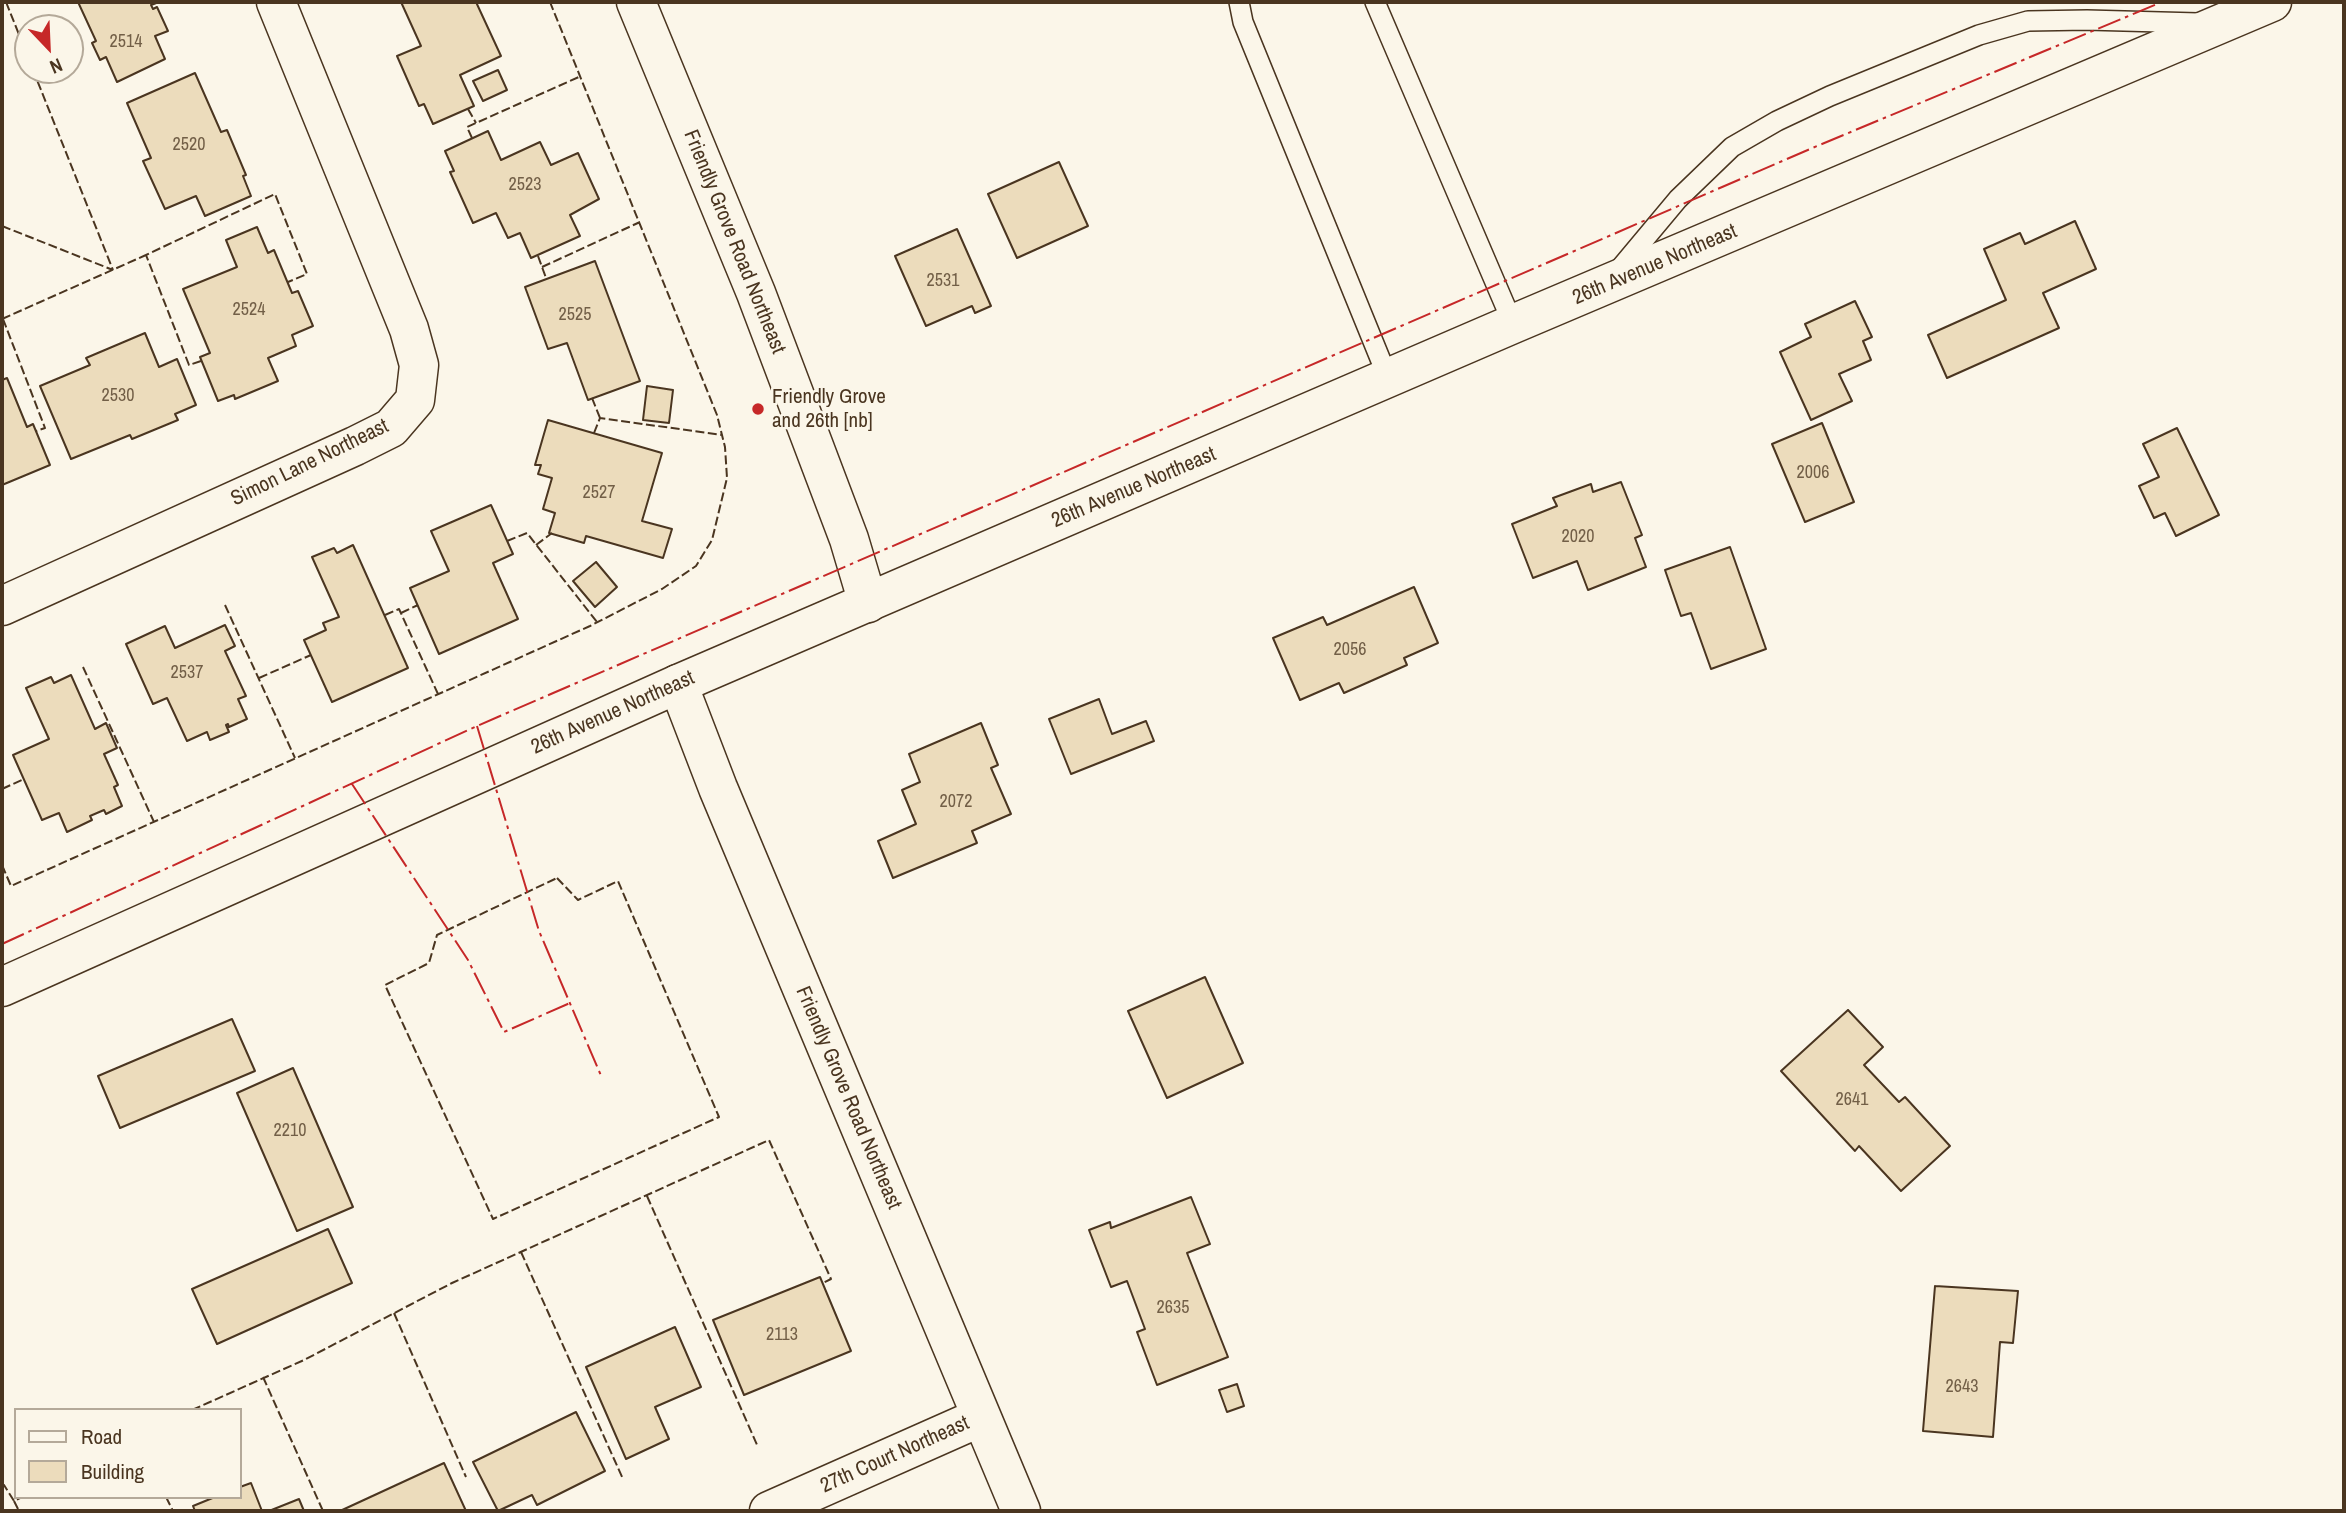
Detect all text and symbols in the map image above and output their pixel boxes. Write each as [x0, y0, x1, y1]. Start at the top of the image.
north arrow [14, 14, 84, 84]
house number: 2514 [110, 31, 142, 53]
text: N [46, 52, 67, 81]
street label: Friendly Grove Road Northeast [678, 126, 790, 358]
house number: 2520 [173, 134, 205, 156]
house number: 2523 [509, 174, 541, 196]
street label: 26th Avenue Northeast [1569, 219, 1741, 311]
house number: 2531 [927, 270, 959, 292]
house number: 2524 [233, 299, 265, 321]
house number: 2525 [559, 304, 591, 326]
place label: Friendly Grove and 26th [nb] [772, 384, 886, 434]
house number: 2530 [102, 385, 134, 407]
marker: Friendly Grove and 26th [nb] [750, 401, 766, 417]
street label: Simon Lane Northeast [227, 414, 393, 512]
street label: 26th Avenue Northeast [1048, 442, 1220, 534]
house number: 2006 [1797, 462, 1829, 484]
house number: 2527 [583, 482, 615, 504]
house number: 2020 [1562, 526, 1594, 548]
house number: 2056 [1334, 639, 1366, 661]
house number: 2537 [171, 662, 203, 684]
street label: 26th Avenue Northeast [528, 666, 698, 760]
house number: 2072 [940, 791, 972, 813]
street label: Friendly Grove Road Northeast [790, 983, 906, 1213]
house number: 2641 [1836, 1089, 1868, 1111]
house number: 2210 [274, 1120, 306, 1142]
house number: 2635 [1157, 1297, 1189, 1319]
house number: 2113 [766, 1324, 798, 1346]
house number: 2643 [1946, 1376, 1978, 1398]
legend [14, 1408, 242, 1499]
street label: 27th Court Northeast [817, 1411, 973, 1499]
text: Road [81, 1422, 122, 1451]
text: Building [81, 1457, 144, 1486]

